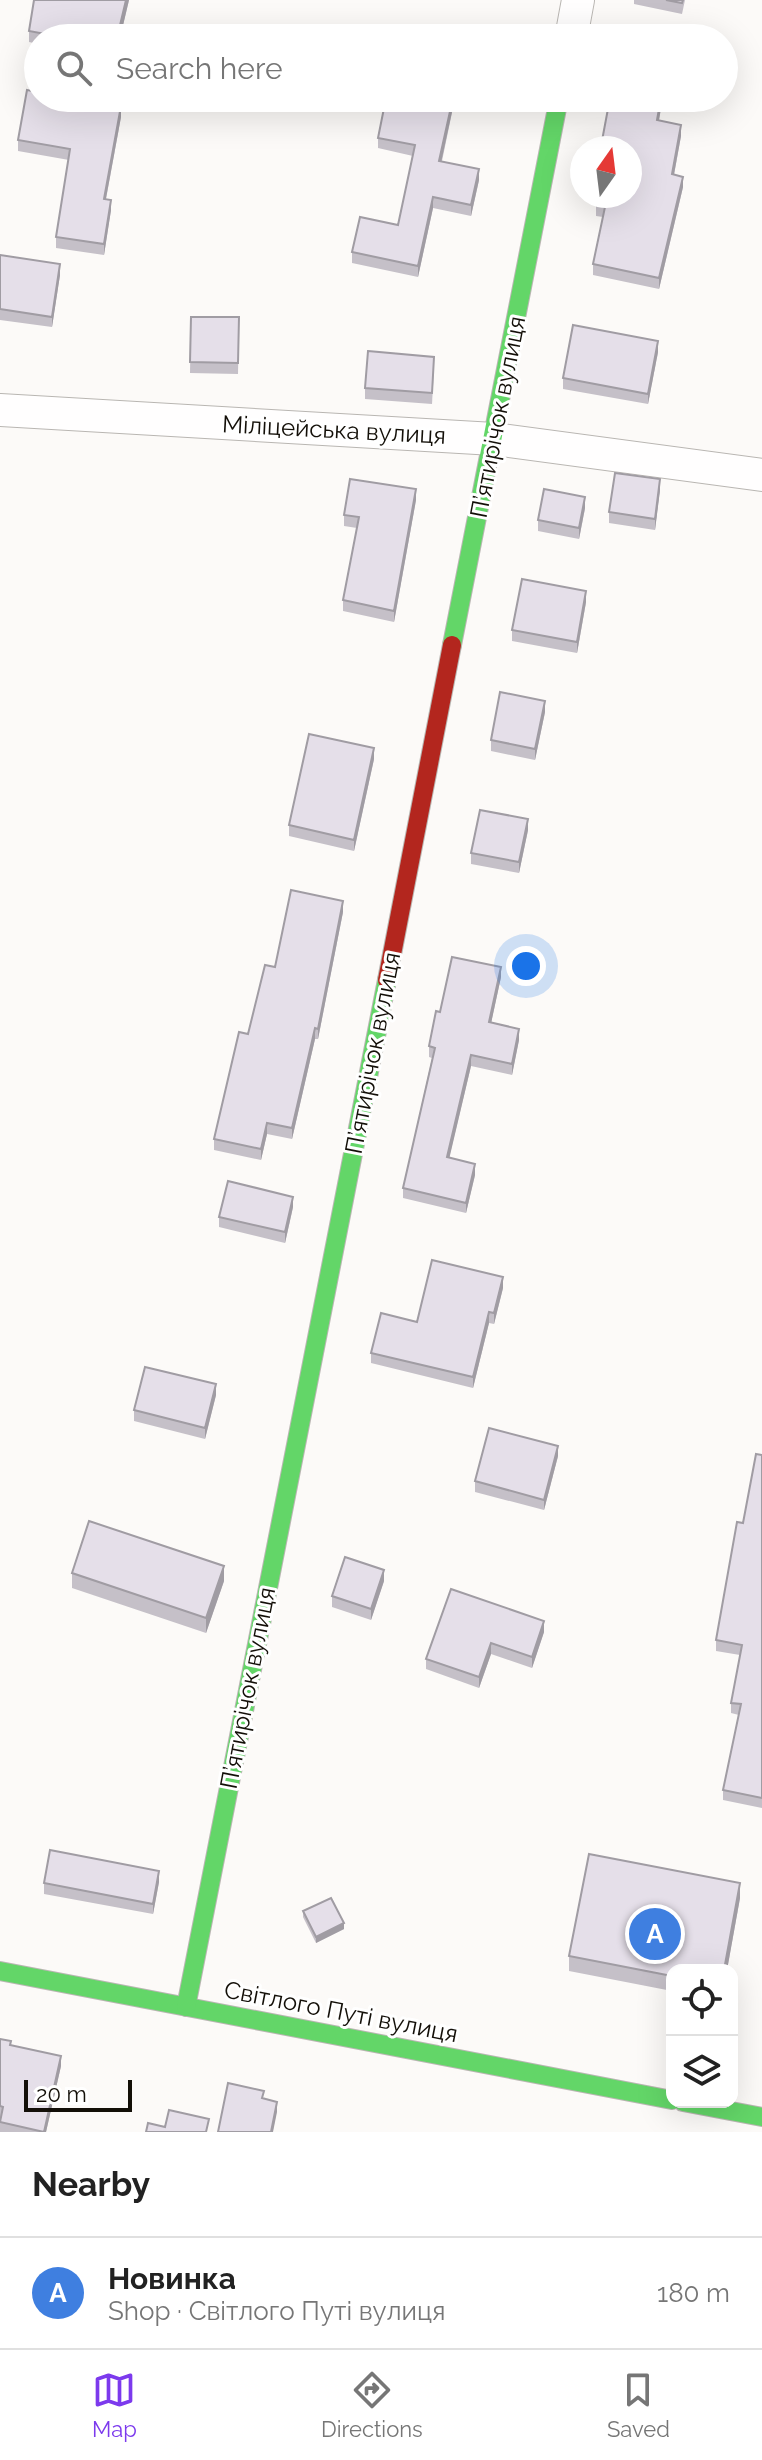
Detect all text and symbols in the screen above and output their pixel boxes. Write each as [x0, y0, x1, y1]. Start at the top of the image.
search box [24, 24, 738, 112]
icon: search [52, 46, 96, 90]
text: Search here [116, 51, 283, 86]
north arrow [570, 136, 642, 208]
street label: П’ятирічок вулиця [464, 314, 531, 520]
street label: Міліцейська вулиця [221, 409, 447, 450]
your location [506, 946, 546, 986]
street label: П’ятирічок вулиця [339, 950, 406, 1156]
street label: П’ятирічок вулиця [214, 1585, 281, 1791]
pin: A [629, 1904, 681, 1964]
map controls [666, 1964, 738, 2108]
button: locate [666, 1964, 738, 2036]
street label: Світлого Путі вулиця [222, 1975, 460, 2048]
button: layers [666, 2036, 738, 2108]
scale bar [24, 2076, 132, 2112]
text: 20 m [36, 2081, 87, 2107]
text: Nearby [32, 2164, 150, 2204]
text: Новинка [108, 2261, 236, 2296]
text: A [49, 2278, 67, 2308]
text: 180 m [657, 2278, 730, 2308]
text: Shop · Світлого Путі вулиця [108, 2296, 445, 2326]
tab: Map [92, 2368, 137, 2442]
tab: Directions [321, 2368, 423, 2442]
tab: Saved [607, 2368, 670, 2442]

